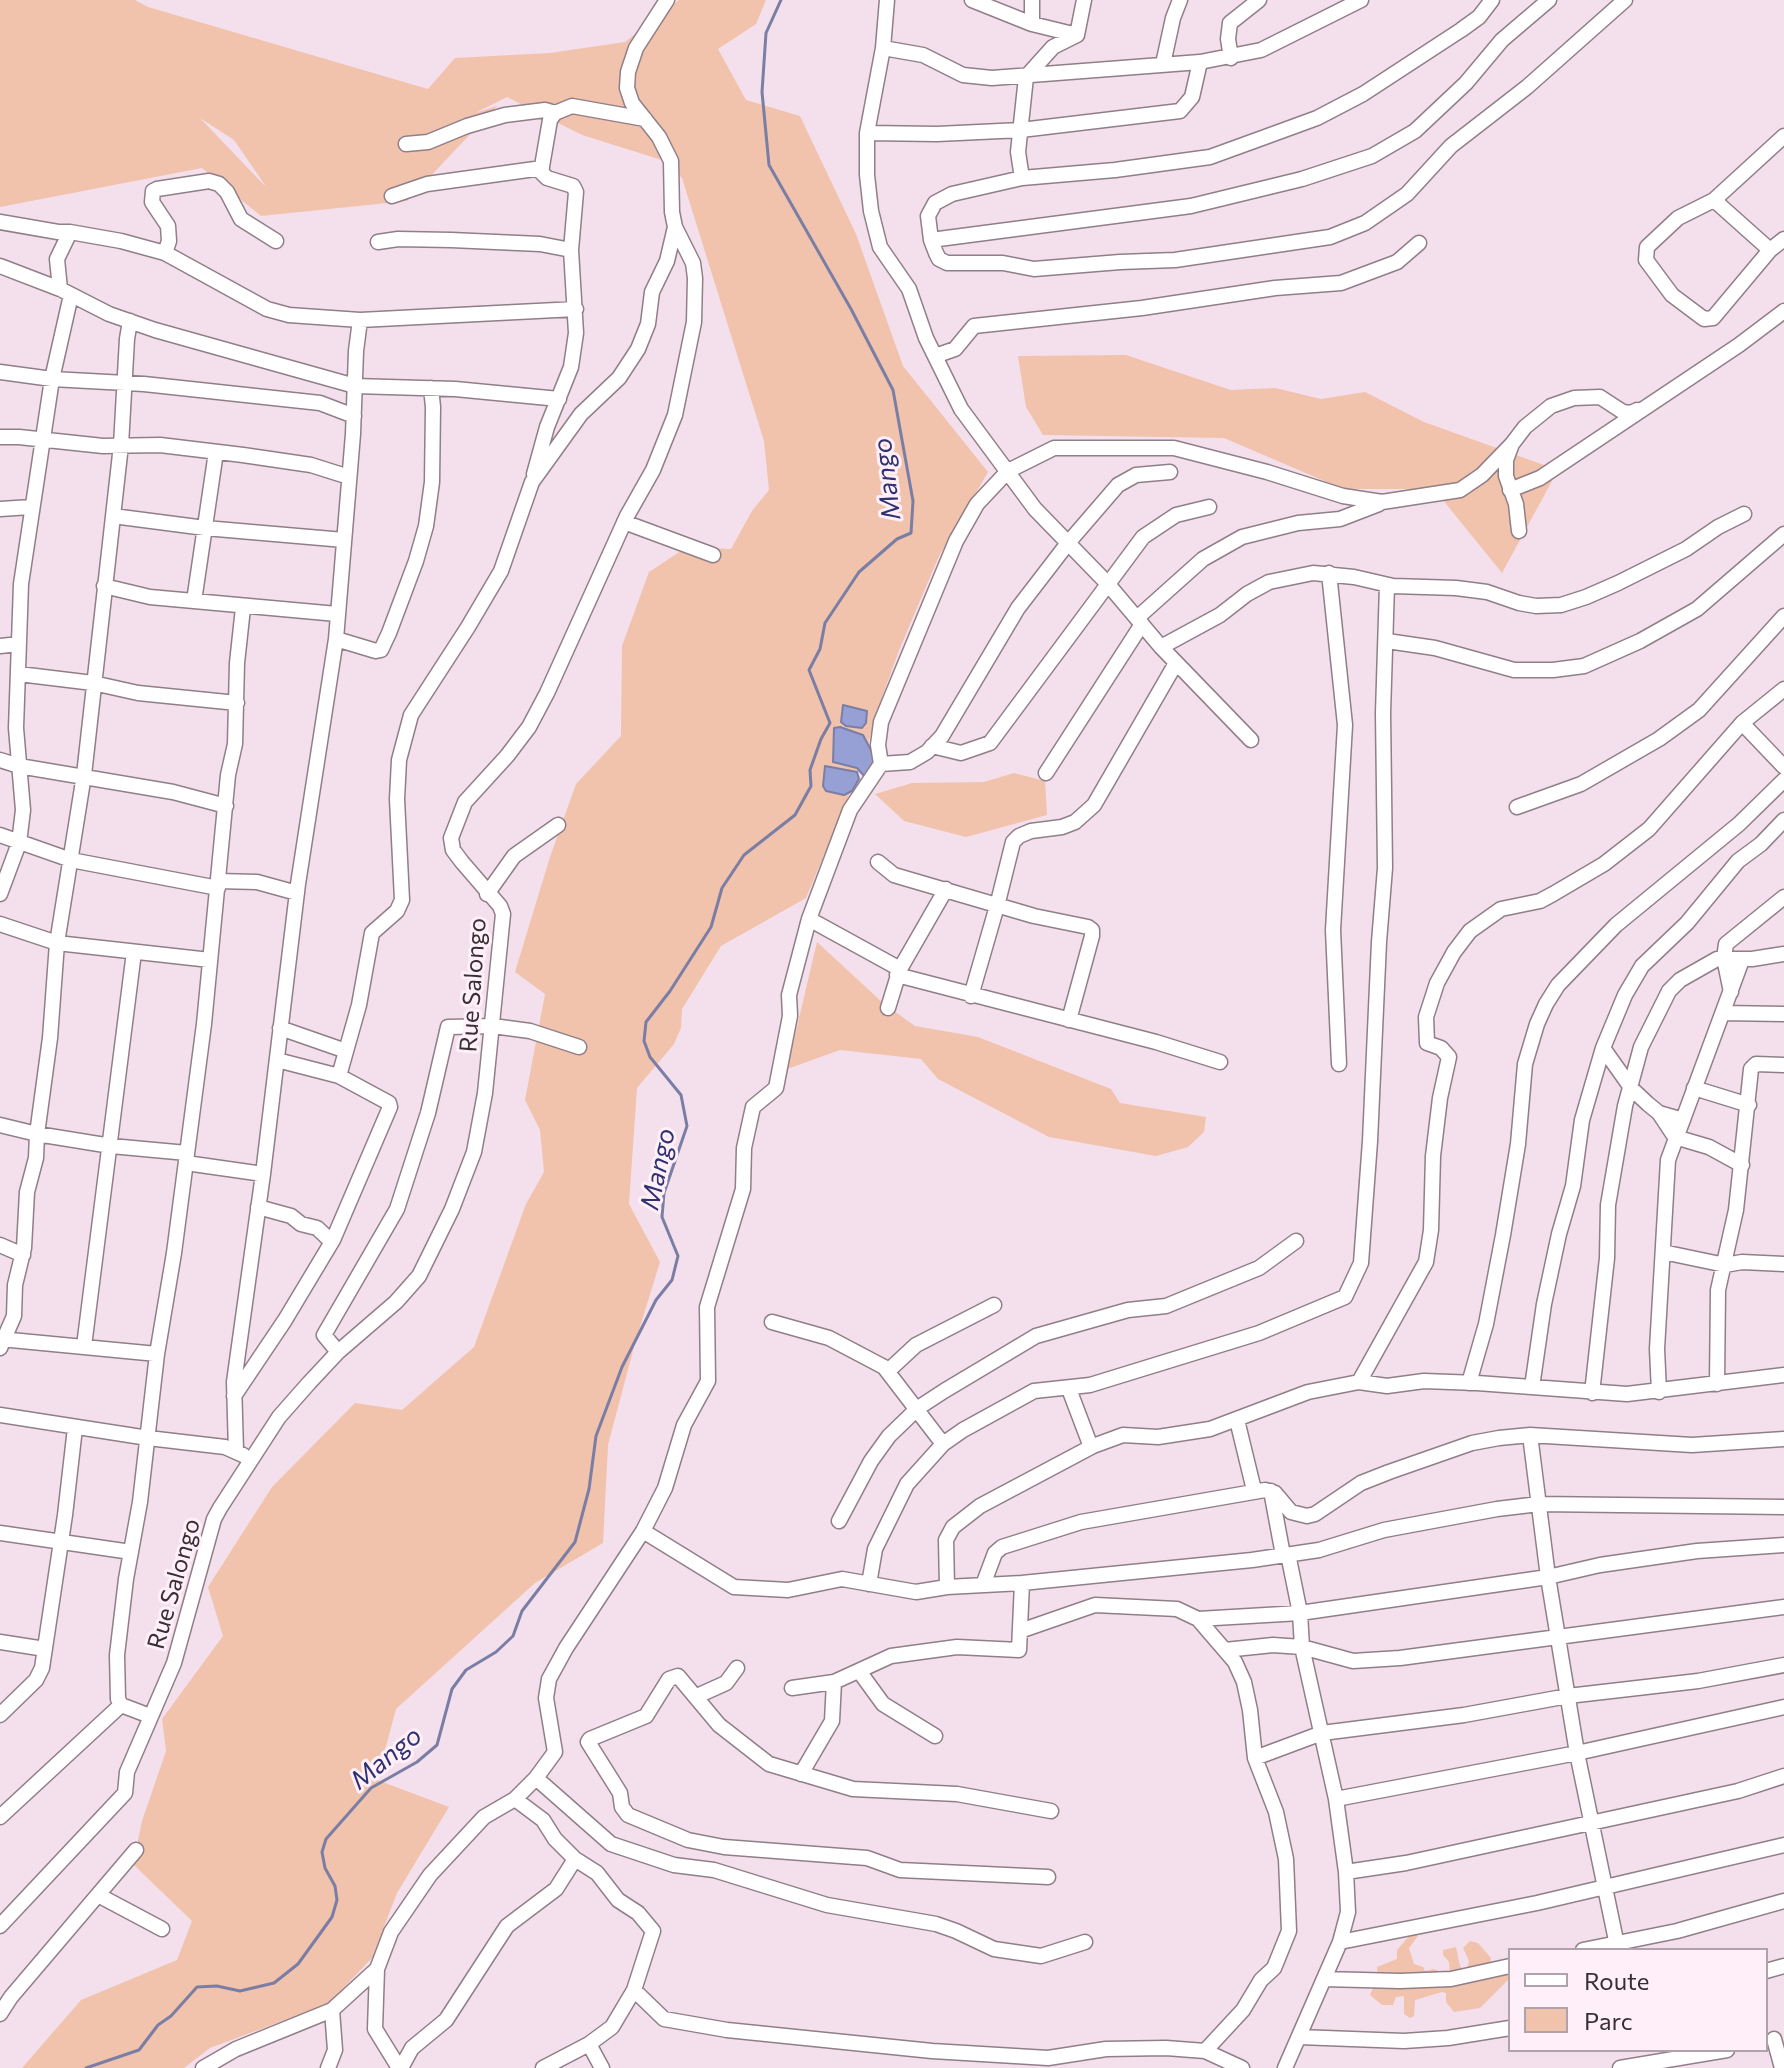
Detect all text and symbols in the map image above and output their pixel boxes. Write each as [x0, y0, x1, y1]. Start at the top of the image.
water label: Mango [866, 436, 908, 522]
street label: Rue Salongo [454, 917, 492, 1053]
water label: Mango [634, 1125, 682, 1213]
street label: Rue Salongo [142, 1515, 206, 1653]
water label: Mango [344, 1720, 428, 1796]
legend [1508, 1948, 1768, 2052]
text: Route [1584, 1966, 1649, 1995]
text: Parc [1584, 2006, 1633, 2035]

